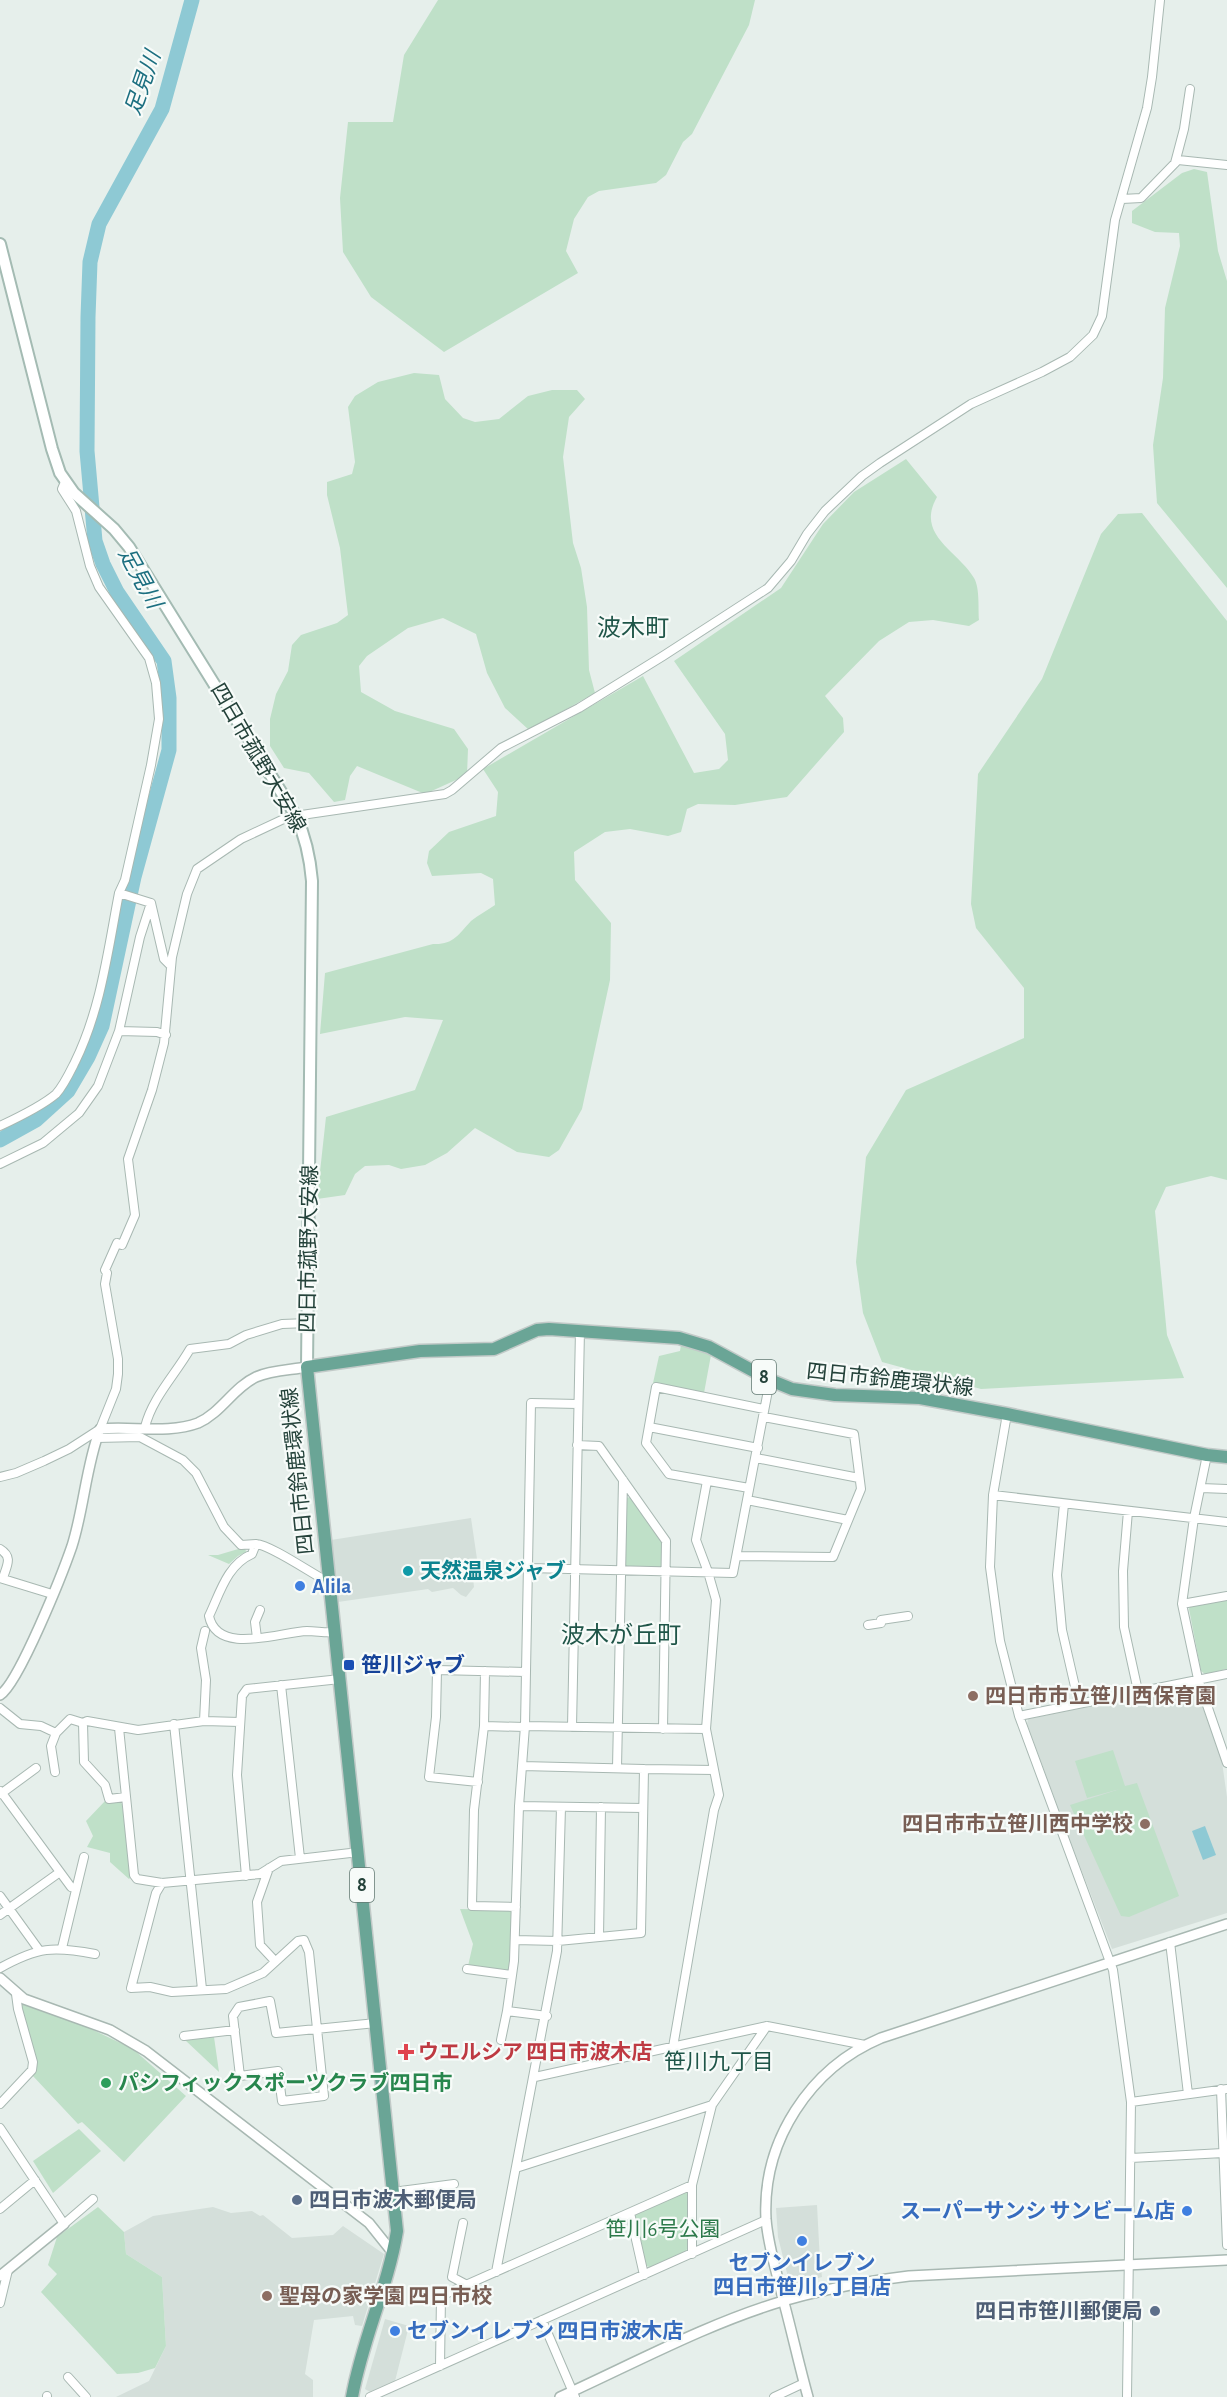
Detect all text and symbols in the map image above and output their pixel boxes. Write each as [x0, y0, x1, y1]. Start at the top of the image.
water label: 足見川 [122, 46, 165, 118]
water label: 足見川 [114, 544, 167, 614]
district label: 波木町 [597, 615, 669, 641]
street label: 四日市菰野大安線 [207, 680, 310, 836]
street label: 四日市菰野大安線 [296, 1165, 321, 1333]
road number: 8 [752, 1360, 776, 1394]
street label: 四日市鈴鹿環状線 [805, 1360, 975, 1399]
street label: 四日市鈴鹿環状線 [278, 1386, 317, 1556]
place label: 天然温泉ジャブ [420, 1559, 566, 1582]
marker: 天然温泉ジャブ [401, 1564, 415, 1578]
place label: Alila [312, 1576, 351, 1597]
marker: Alila [293, 1579, 307, 1593]
district label: 波木が丘町 [561, 1622, 681, 1648]
place label: 笹川ジャブ [361, 1653, 465, 1676]
marker: 笹川ジャブ [342, 1658, 356, 1672]
place label: 四日市市立笹川西保育園 [985, 1685, 1216, 1707]
marker: 四日市市立笹川西保育園 [966, 1689, 980, 1703]
place label: 四日市市立笹川西中学校 [902, 1813, 1133, 1835]
marker: 四日市市立笹川西中学校 [1138, 1817, 1152, 1831]
road number: 8 [350, 1868, 374, 1902]
place label: ウエルシア 四日市波木店 [418, 2041, 652, 2063]
marker: ウエルシア 四日市波木店 [399, 2045, 413, 2059]
district label: 笹川九丁目 [664, 2050, 774, 2073]
place label: パシフィックスポーツクラブ四日市 [118, 2071, 453, 2094]
marker: パシフィックスポーツクラブ四日市 [99, 2076, 113, 2090]
place label: 四日市波木郵便局 [309, 2189, 477, 2211]
marker: 四日市波木郵便局 [290, 2193, 304, 2207]
place label: スーパーサンシ サンビーム店 [900, 2200, 1175, 2222]
marker: スーパーサンシ サンビーム店 [1180, 2204, 1194, 2218]
park label: 笹川6号公園 [606, 2218, 720, 2240]
marker: セブンイレブン 四日市笹川9丁目店 [795, 2234, 809, 2248]
place label: セブンイレブン 四日市笹川9丁目店 [713, 2251, 891, 2298]
place label: 聖母の家学園 四日市校 [279, 2285, 492, 2307]
marker: 聖母の家学園 四日市校 [260, 2289, 274, 2303]
place label: 四日市笹川郵便局 [975, 2300, 1143, 2322]
marker: 四日市笹川郵便局 [1148, 2304, 1162, 2318]
place label: セブンイレブン 四日市波木店 [407, 2319, 683, 2342]
marker: セブンイレブン 四日市波木店 [388, 2324, 402, 2338]

